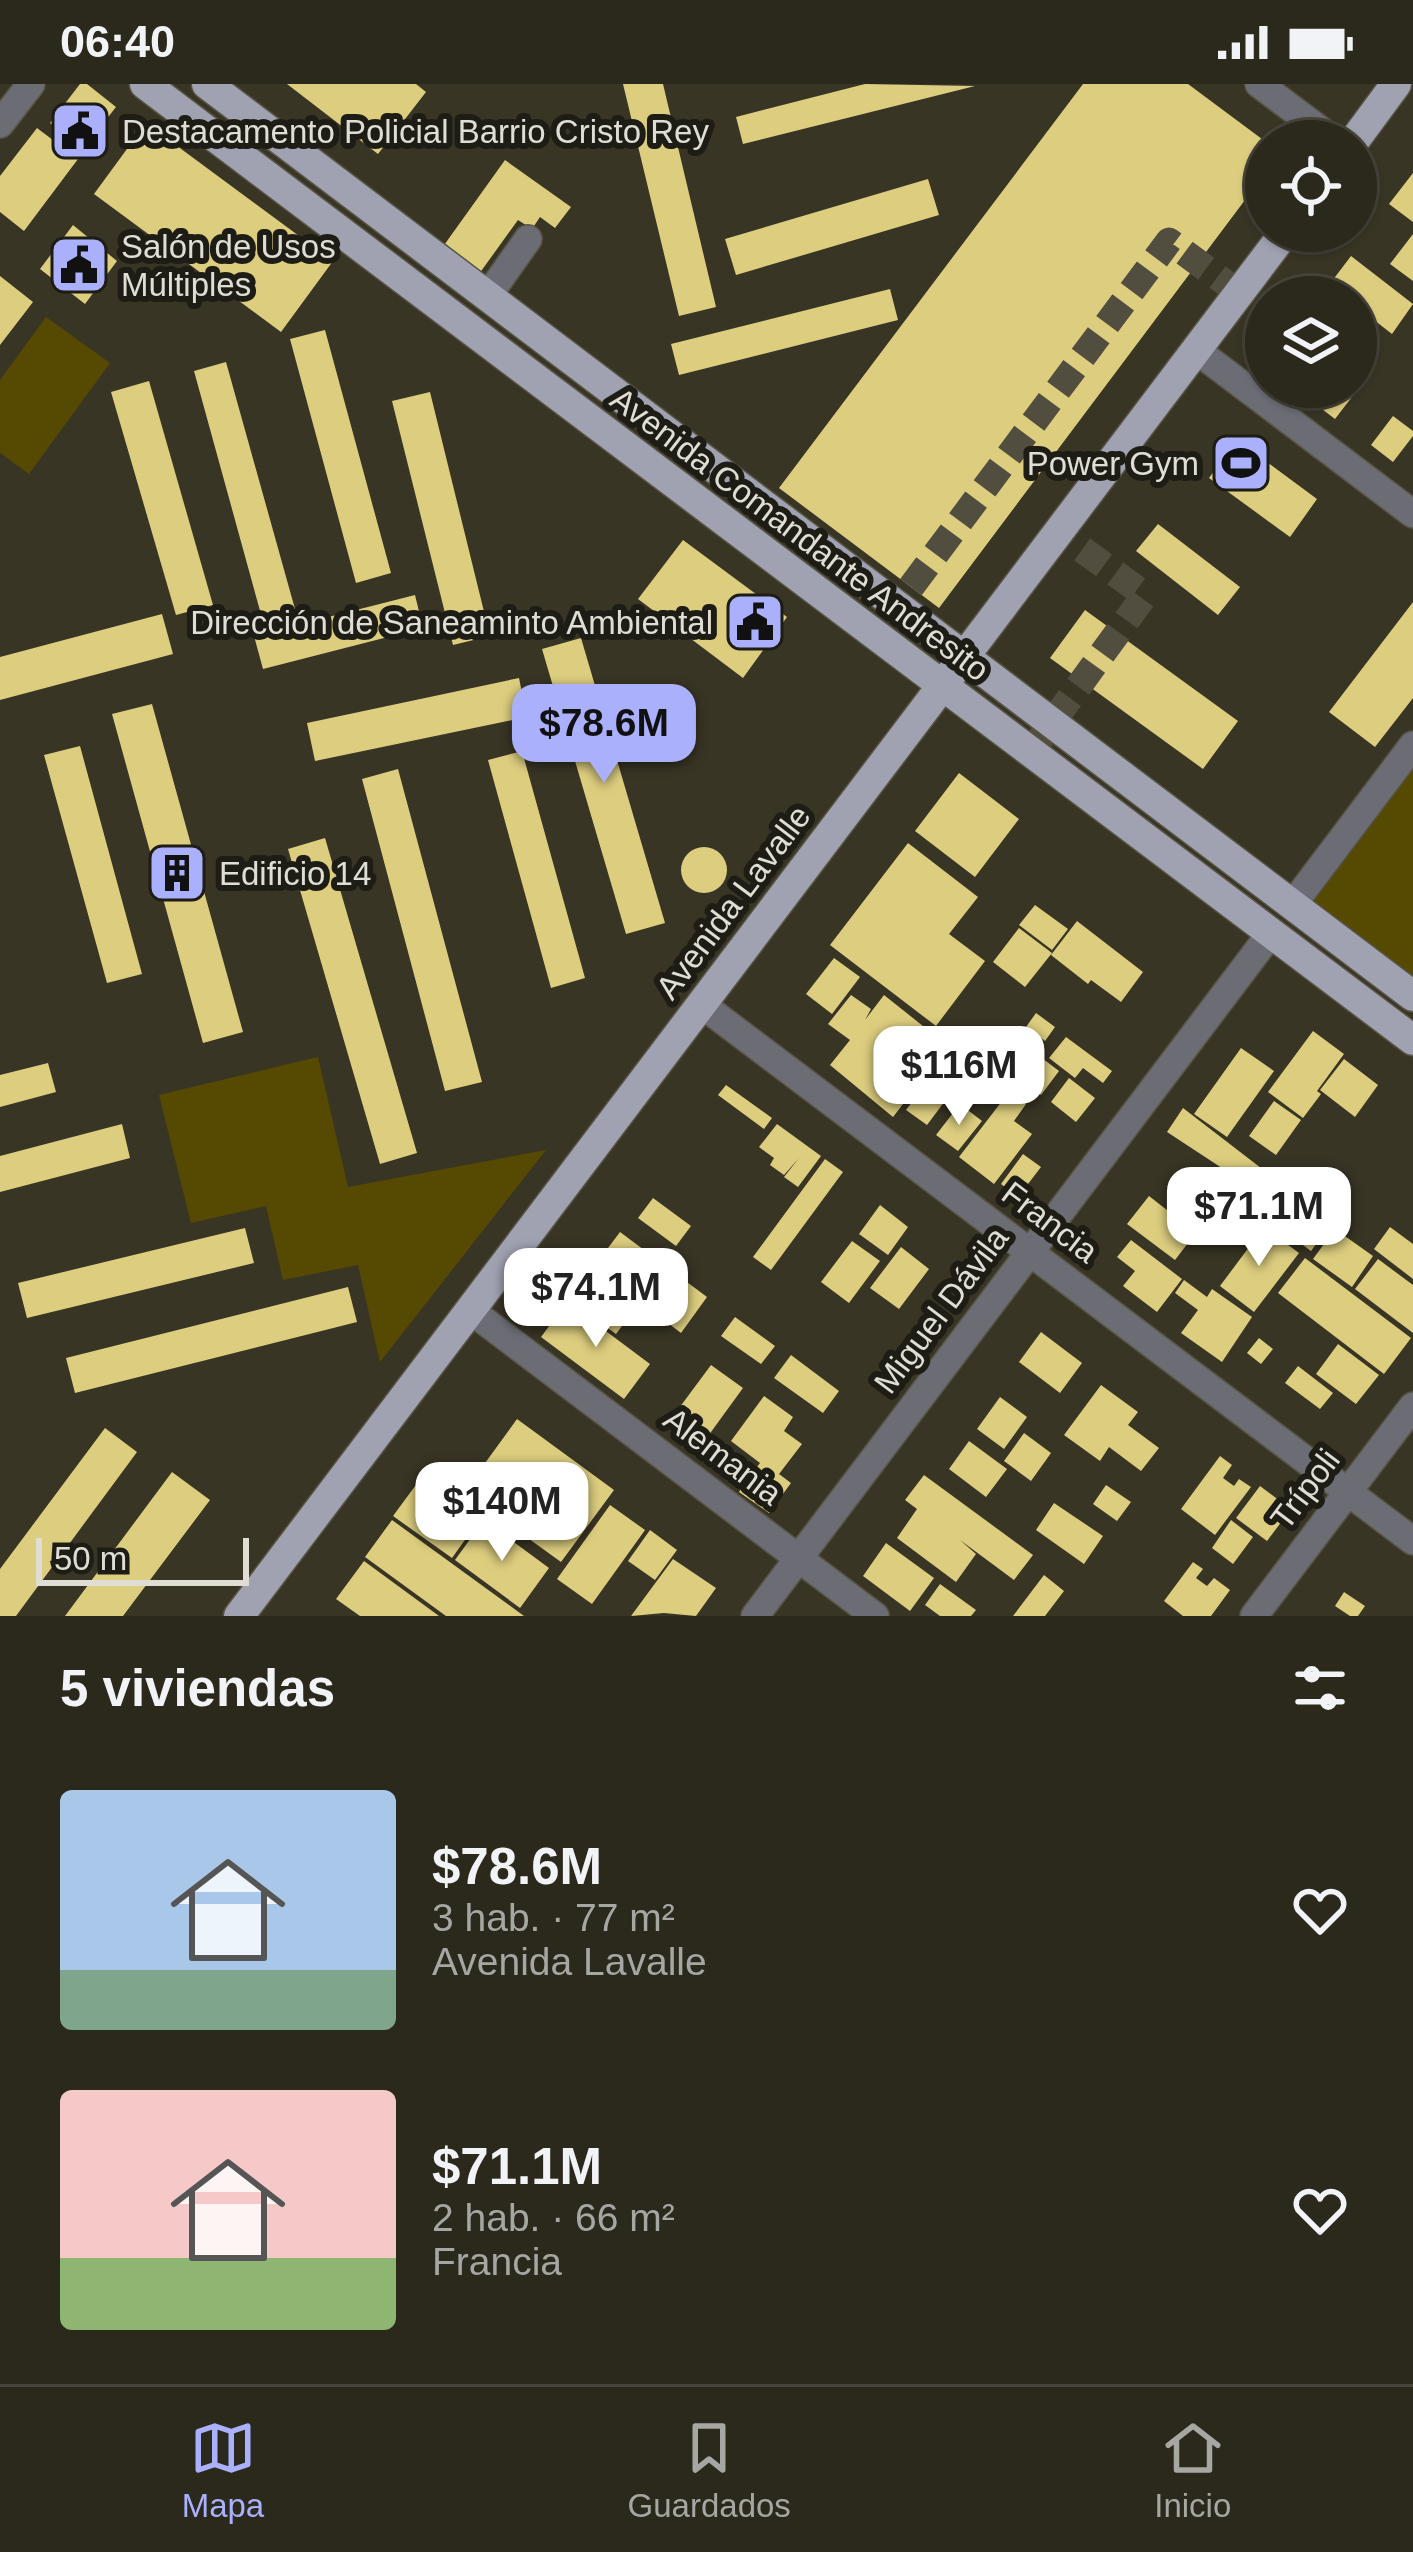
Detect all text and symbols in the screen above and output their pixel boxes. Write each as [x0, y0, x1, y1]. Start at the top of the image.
text: 06:40 [60, 16, 175, 67]
public building icon: Destacamento Policial Barrio Cristo Rey [49, 100, 111, 162]
place label: Destacamento Policial Barrio Cristo Rey [122, 113, 709, 150]
map controls [1245, 120, 1377, 408]
button: locate [1245, 120, 1377, 252]
place label: Salón de Usos Múltiples [121, 228, 336, 303]
public building icon: Salón de Usos Múltiples [48, 234, 110, 296]
button: layers [1245, 276, 1377, 408]
street label: Avenida Comandante Andresito [604, 380, 996, 688]
sports icon: Power Gym [1210, 432, 1272, 494]
place label: Power Gym [1027, 445, 1199, 482]
public building icon: Dirección de Saneaminto Ambiental [724, 591, 786, 653]
place label: Dirección de Saneaminto Ambiental [190, 604, 713, 641]
pin: $78.6M [506, 684, 702, 786]
text: $78.6M [539, 701, 669, 744]
street label: Avenida Lavalle [648, 798, 818, 1006]
building icon: Edificio 14 [146, 842, 208, 904]
place label: Edificio 14 [219, 855, 371, 892]
pin: $116M [875, 1026, 1043, 1128]
text: $116M [900, 1043, 1018, 1086]
pin: $71.1M [1161, 1167, 1357, 1269]
street label: Francia [995, 1174, 1106, 1270]
text: $71.1M [1194, 1184, 1324, 1227]
street label: Miguel Dávila [867, 1219, 1016, 1400]
pin: $74.1M [498, 1248, 694, 1350]
text: $74.1M [531, 1265, 661, 1308]
street label: Alemania [657, 1400, 790, 1513]
street label: Trípoli [1263, 1442, 1347, 1536]
pin: $140M [418, 1462, 586, 1564]
text: $140M [442, 1479, 562, 1522]
scale bar [36, 1532, 249, 1585]
text: 50 m [54, 1540, 127, 1577]
icon: filters [1287, 1655, 1353, 1721]
text: 5 viviendas [60, 1660, 335, 1717]
icon: home [156, 1838, 300, 1982]
text: $78.6M [432, 1838, 602, 1895]
icon: heart [1287, 1877, 1353, 1943]
text: 3 hab. · 77 m² [432, 1896, 675, 1939]
text: Avenida Lavalle [432, 1940, 707, 1983]
icon: home [156, 2138, 300, 2282]
text: $71.1M [432, 2138, 602, 2195]
icon: heart [1287, 2177, 1353, 2243]
text: 2 hab. · 66 m² [432, 2196, 675, 2239]
text: Francia [432, 2240, 562, 2283]
tab: Mapa [182, 2415, 264, 2525]
tab: Guardados [628, 2415, 791, 2525]
tab: Inicio [1154, 2415, 1231, 2525]

